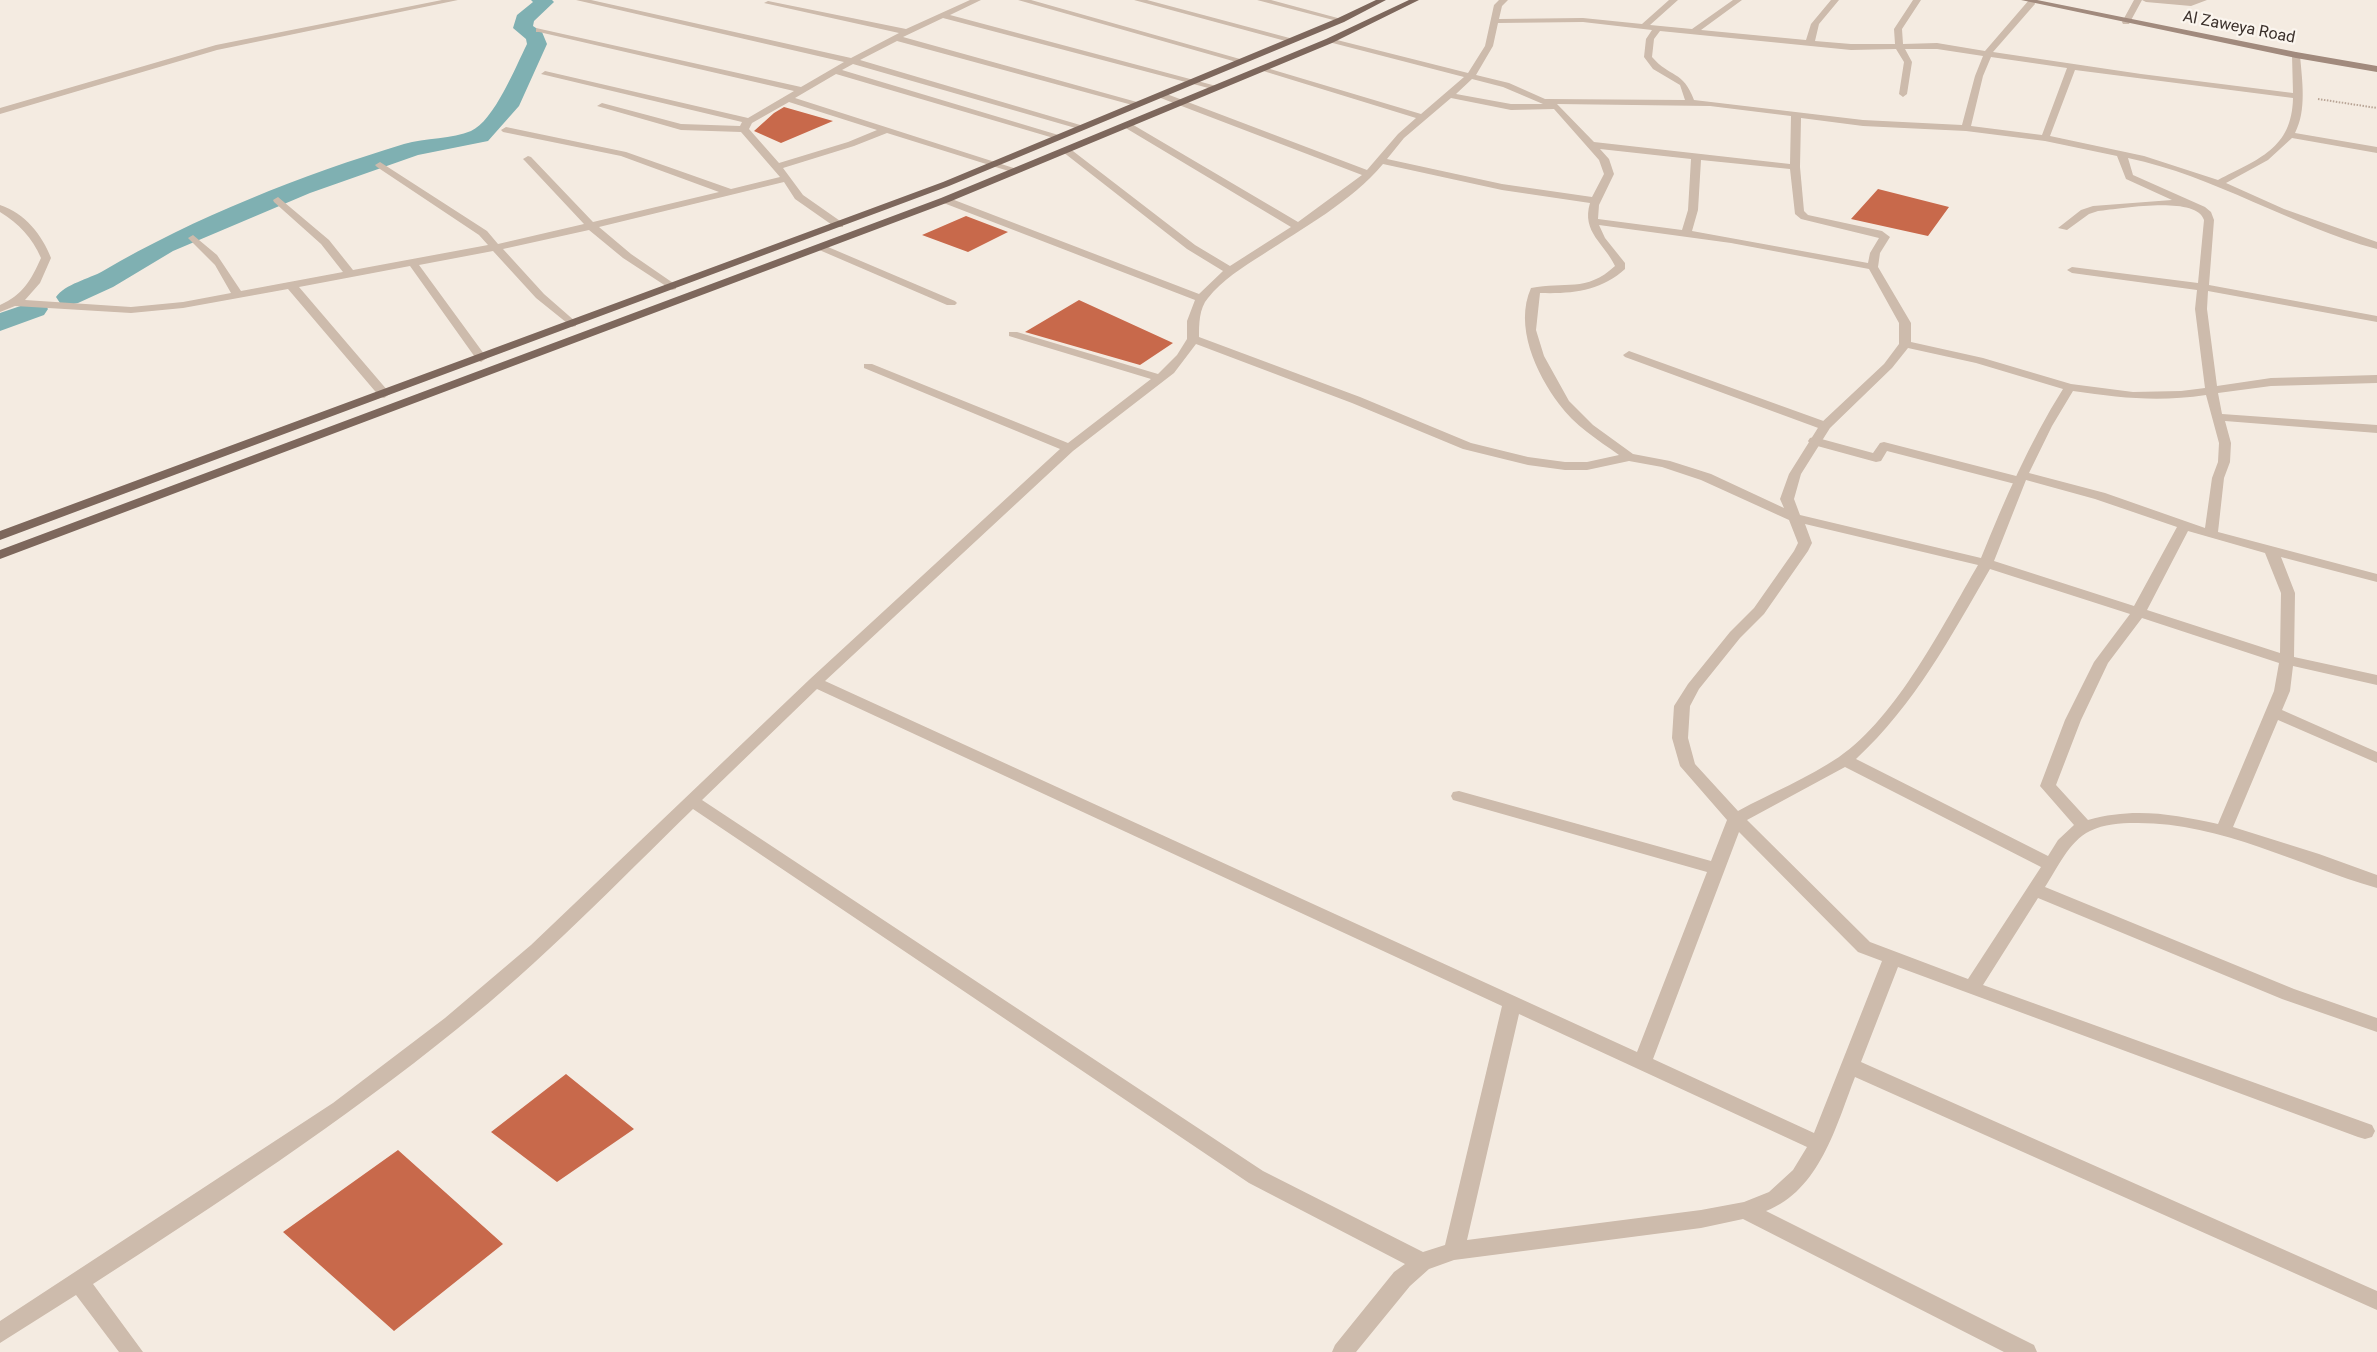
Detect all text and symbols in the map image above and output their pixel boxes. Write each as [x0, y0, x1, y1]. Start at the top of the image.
street label: Al Zaweya Road [2181, 8, 2297, 48]

